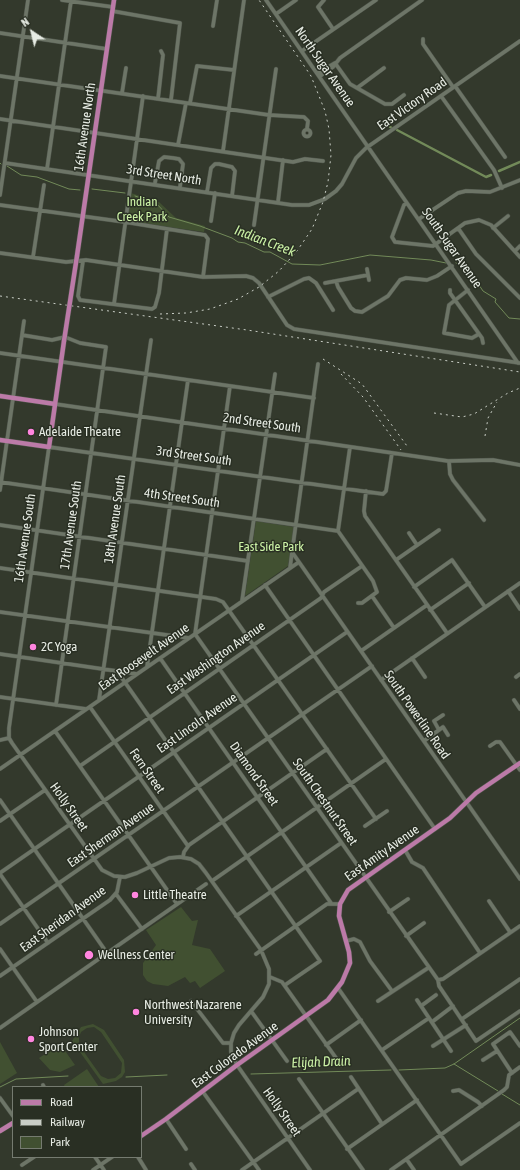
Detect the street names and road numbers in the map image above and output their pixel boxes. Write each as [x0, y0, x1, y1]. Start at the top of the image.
street label: North Sugar Avenue [292, 24, 358, 110]
street label: East Victory Road [374, 74, 450, 134]
street label: 16th Avenue North [71, 82, 99, 172]
street label: 3rd Street North [125, 161, 203, 189]
street label: South Sugar Avenue [419, 205, 485, 291]
street label: 2nd Street South [222, 410, 302, 436]
street label: 3rd Street South [155, 443, 233, 469]
street label: 18th Avenue South [101, 473, 129, 565]
street label: 17th Avenue South [57, 479, 85, 571]
street label: 4th Street South [143, 485, 221, 511]
street label: 16th Avenue South [11, 492, 39, 584]
street label: East Washington Avenue [164, 618, 268, 698]
street label: East Roosevelt Avenue [96, 620, 192, 694]
street label: South Powerline Road [381, 668, 453, 762]
street label: East Lincoln Avenue [154, 690, 240, 756]
street label: Diamond Street [226, 739, 282, 809]
street label: Fern Street [126, 746, 168, 796]
street label: South Chestnut Street [289, 755, 361, 849]
street label: Holly Street [47, 780, 91, 834]
street label: East Sherman Avenue [64, 799, 158, 871]
street label: East Amity Avenue [342, 822, 422, 884]
street label: East Sheridan Avenue [17, 883, 109, 955]
street label: East Colorado Avenue [189, 1018, 281, 1092]
street label: Holly Street [260, 1085, 304, 1139]

